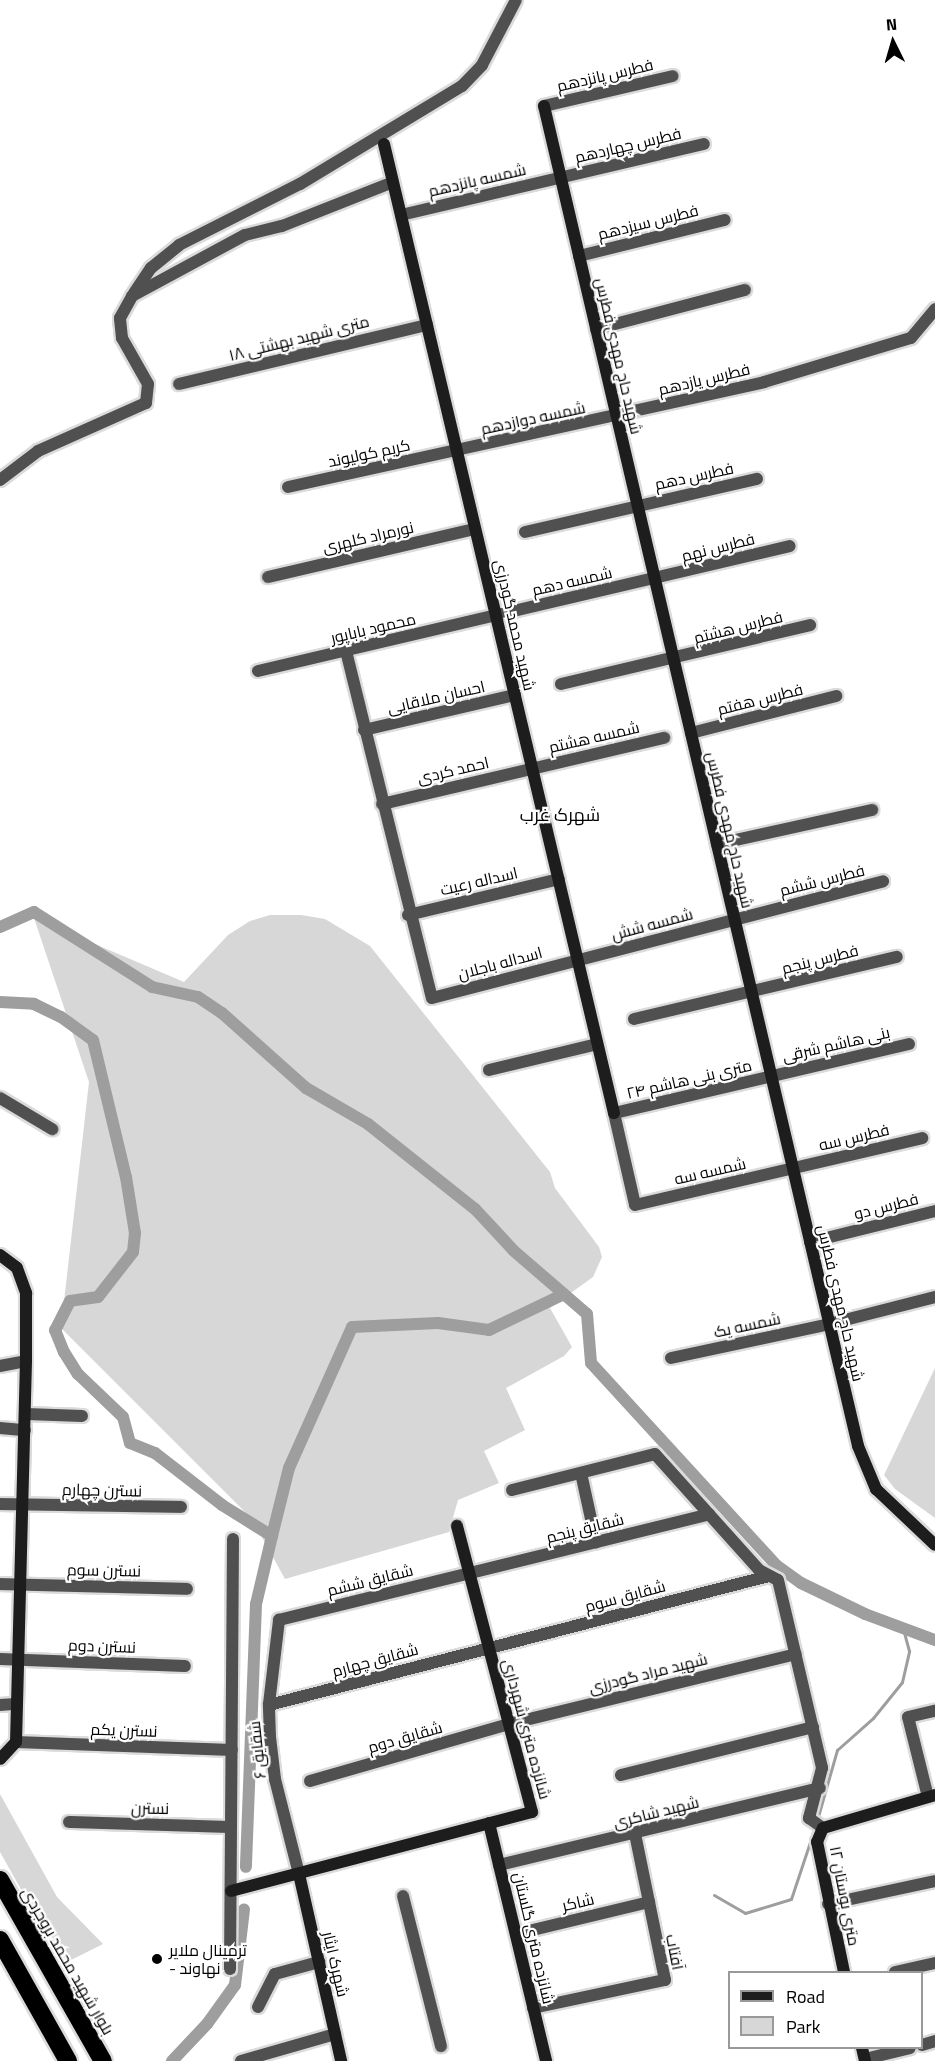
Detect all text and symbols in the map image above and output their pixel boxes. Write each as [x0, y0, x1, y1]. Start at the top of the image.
north arrow [863, 12, 923, 72]
text: N [885, 12, 898, 37]
street label: فطرس پانزدهم [555, 55, 655, 95]
street label: فطرس چهاردهم [573, 123, 683, 167]
street label: شمسه پانزدهم [426, 159, 528, 201]
street label: فطرس سیزدهم [596, 200, 700, 244]
street label: شهید حاج مهدی فطرس [592, 276, 646, 436]
street label: ۱۸ متری شهید بهشتی [227, 311, 371, 365]
street label: فطرس یازدهم [656, 359, 752, 399]
street label: شمسه دوازدهم [479, 398, 587, 438]
street label: کریم کولیوند [326, 435, 412, 471]
street label: فطرس دهم [653, 458, 735, 494]
street label: نورمراد کلهری [321, 517, 415, 557]
street label: فطرس نهم [679, 529, 757, 565]
street label: شهید محمد گودرزی [491, 558, 539, 692]
street label: شمسه دهم [530, 562, 614, 600]
street label: فطرس هشتم [691, 607, 785, 647]
street label: محمود باباپور [328, 609, 418, 647]
street label: احسان ملاقایی [385, 676, 487, 718]
street label: فطرس هفتم [715, 679, 805, 719]
street label: شمسه هشتم [547, 717, 641, 757]
street label: شهید حاج مهدی فطرس [703, 750, 757, 910]
street label: احمد کردی [415, 752, 491, 788]
district label: شهرک غرب [520, 804, 600, 826]
street label: فطرس ششم [778, 860, 866, 900]
street label: اسداله رعیت [438, 863, 520, 899]
street label: شمسه شش [609, 904, 695, 944]
street label: فطرس پنجم [780, 940, 860, 978]
street label: اسداله باجلان [456, 942, 544, 984]
street label: بنی هاشم شرقی [780, 1022, 892, 1066]
street label: ۲۴ متری بنی هاشم [624, 1055, 754, 1103]
street label: فطرس سه [817, 1120, 891, 1154]
street label: شمسه سه [672, 1153, 748, 1189]
street label: فطرس دو [852, 1189, 920, 1223]
street label: شهید حاج مهدی فطرس [814, 1223, 868, 1383]
street label: شمسه یک [712, 1309, 782, 1341]
street label: نسترن چهارم [62, 1480, 142, 1500]
street label: شقایق پنجم [544, 1509, 626, 1547]
street label: نسترن سوم [67, 1560, 141, 1580]
street label: شقایق ششم [325, 1560, 415, 1600]
street label: شقایق سوم [583, 1576, 667, 1616]
street label: نسترن دوم [68, 1635, 136, 1657]
street label: شقایق چهارم [330, 1639, 420, 1681]
street label: شهید مراد گودرزی [587, 1649, 709, 1697]
street label: شانزده متری شهرداری [499, 1657, 555, 1801]
street label: شقایق دوم [365, 1717, 445, 1757]
street label: نسترن یکم [90, 1719, 158, 1741]
street label: شقایق ۶ [244, 1720, 270, 1780]
street label: شهید شاکری [611, 1792, 701, 1832]
street label: نسترن [131, 1798, 169, 1818]
street label: ۱۲ متری بوستان [826, 1844, 864, 1948]
street label: شانزده متری گلستان [509, 1870, 559, 2006]
street label: بلوار شهید محمد بروجردی [18, 1884, 118, 2038]
street label: شاکر [560, 1889, 596, 1915]
street label: شهرک ایثار [319, 1929, 353, 1999]
street label: آفتاب [662, 1932, 688, 1972]
place label: ترمینال ملایر - نهاوند [169, 1940, 247, 1978]
marker: ترمینال ملایر - نهاوند [150, 1952, 164, 1966]
legend [728, 1971, 923, 2049]
text: Road [786, 1983, 825, 2010]
text: Park [786, 2013, 820, 2040]

